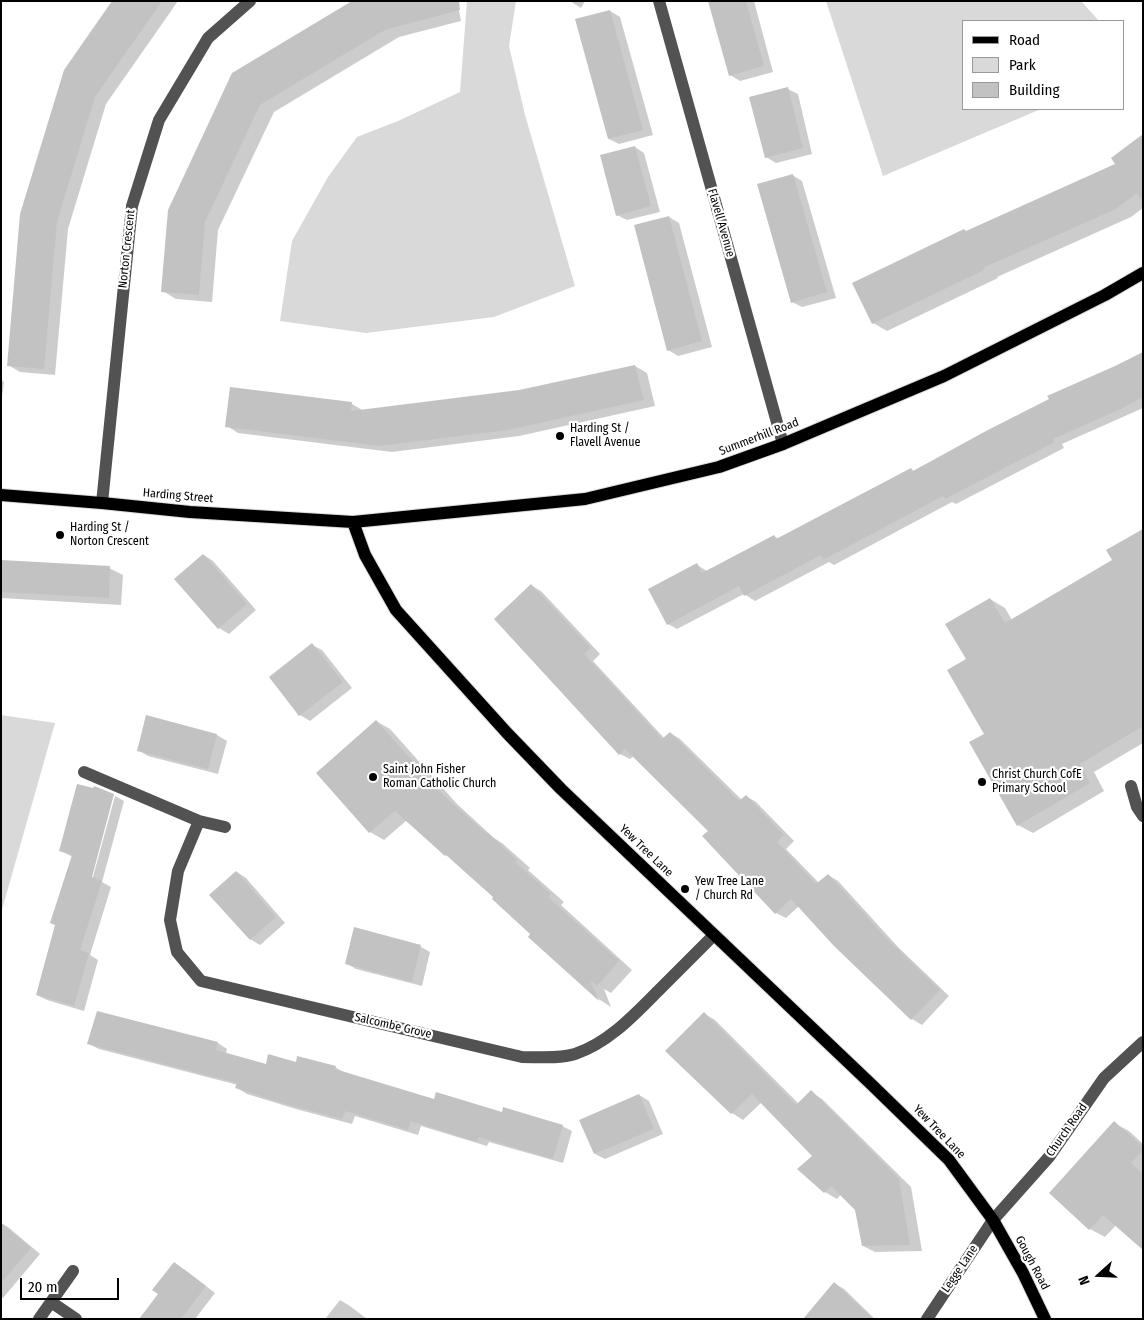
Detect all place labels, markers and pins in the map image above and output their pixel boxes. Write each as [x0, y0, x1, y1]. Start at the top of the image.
place label: Harding St / Flavell Avenue [570, 422, 640, 450]
marker: Harding St / Flavell Avenue [554, 430, 566, 442]
place label: Harding St / Norton Crescent [70, 521, 149, 549]
marker: Harding St / Norton Crescent [54, 529, 66, 541]
place label: Saint John Fisher Roman Catholic Church [383, 763, 496, 791]
place label: Christ Church CofE Primary School [992, 768, 1082, 796]
marker: Saint John Fisher Roman Catholic Church [367, 771, 379, 783]
marker: Christ Church CofE Primary School [976, 776, 988, 788]
place label: Yew Tree Lane / Church Rd [695, 875, 764, 903]
marker: Yew Tree Lane / Church Rd [679, 883, 691, 895]

